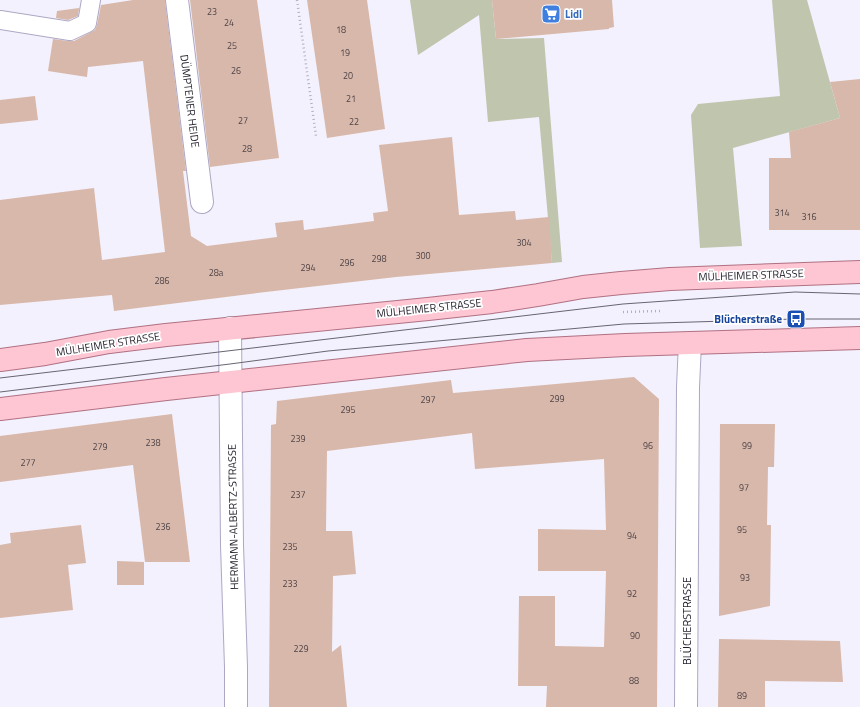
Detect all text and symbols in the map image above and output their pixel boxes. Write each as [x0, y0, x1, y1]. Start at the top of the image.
supermarket icon: Lidl [540, 3, 562, 25]
house number: 23 [207, 5, 217, 18]
place label: Lidl [565, 6, 582, 22]
house number: 24 [224, 16, 234, 29]
house number: 18 [336, 23, 346, 36]
house number: 25 [227, 39, 237, 52]
house number: 19 [340, 46, 350, 59]
street label: DÜMPTENER HEIDE [176, 53, 204, 149]
house number: 26 [231, 64, 241, 77]
house number: 20 [343, 69, 353, 82]
house number: 21 [346, 92, 356, 105]
house number: 27 [238, 114, 248, 127]
house number: 22 [349, 115, 359, 128]
house number: 28 [242, 142, 252, 155]
house number: 314 [774, 206, 790, 219]
house number: 316 [801, 210, 817, 223]
house number: 304 [516, 236, 532, 249]
house number: 300 [415, 249, 431, 262]
house number: 298 [371, 252, 387, 265]
house number: 296 [339, 256, 355, 269]
house number: 294 [300, 261, 316, 274]
street label: MÜLHEIMER STRASSE [698, 265, 804, 285]
house number: 28a [209, 266, 224, 279]
house number: 286 [154, 274, 170, 287]
street label: MÜLHEIMER STRASSE [376, 295, 482, 321]
bus stop icon: Blücherstraße [785, 308, 807, 330]
place label: Blücherstraße [714, 311, 782, 327]
street label: MÜLHEIMER STRASSE [55, 328, 161, 360]
house number: 299 [549, 392, 565, 405]
house number: 297 [420, 393, 436, 406]
house number: 295 [340, 403, 356, 416]
house number: 239 [290, 432, 306, 445]
house number: 238 [145, 436, 161, 449]
house number: 96 [643, 439, 653, 452]
house number: 99 [742, 439, 752, 452]
house number: 279 [92, 440, 108, 453]
street label: HERMANN-ALBERTZ-STRASSE [224, 444, 242, 590]
house number: 277 [20, 456, 36, 469]
house number: 97 [739, 481, 749, 494]
house number: 237 [290, 488, 306, 501]
house number: 236 [155, 520, 171, 533]
house number: 95 [737, 523, 747, 536]
house number: 94 [627, 529, 637, 542]
house number: 235 [282, 540, 298, 553]
house number: 93 [740, 571, 750, 584]
house number: 233 [282, 577, 298, 590]
street label: BLÜCHERSTRASSE [679, 577, 695, 665]
house number: 92 [627, 587, 637, 600]
house number: 90 [630, 629, 640, 642]
house number: 229 [293, 642, 309, 655]
house number: 88 [629, 674, 639, 687]
house number: 89 [737, 689, 747, 702]

